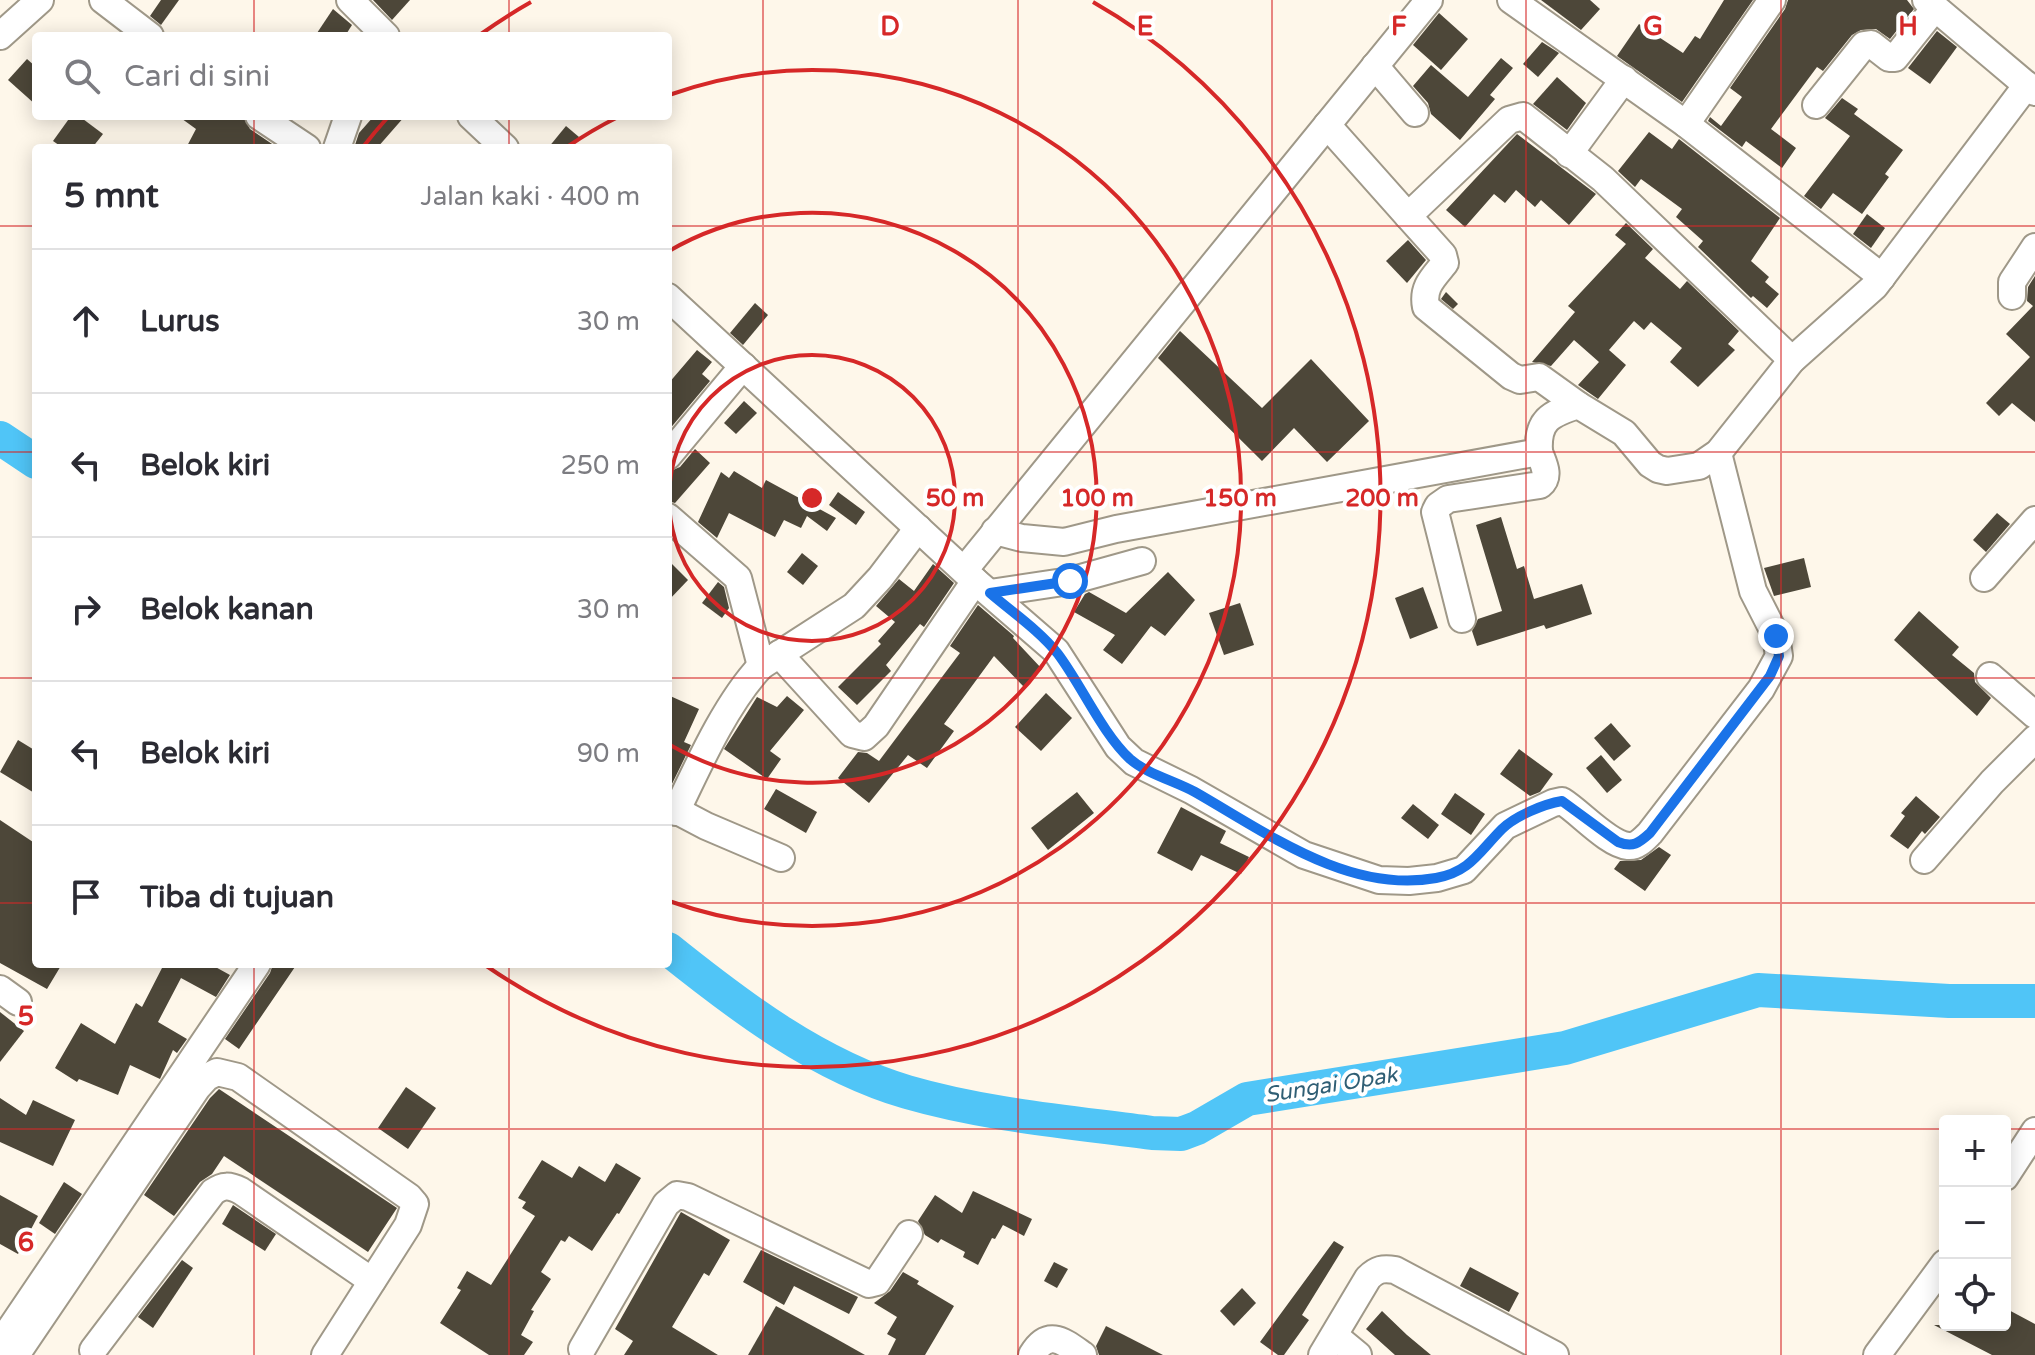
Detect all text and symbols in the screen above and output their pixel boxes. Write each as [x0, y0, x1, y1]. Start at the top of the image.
text: D [880, 11, 900, 42]
text: E [1137, 11, 1153, 42]
text: F [1391, 11, 1407, 42]
text: G [1643, 11, 1663, 42]
text: H [1898, 11, 1918, 42]
search box [32, 32, 672, 120]
icon: search [60, 54, 104, 98]
text: Cari di sini [124, 58, 270, 95]
text: 5 mnt [64, 176, 159, 217]
text: Jalan kaki · 400 m [421, 181, 640, 212]
icon: ahead [64, 299, 108, 343]
text: Lurus [140, 303, 220, 340]
text: 30 m [577, 306, 640, 337]
icon: left [64, 443, 108, 487]
text: Belok kiri [140, 447, 270, 484]
text: 250 m [560, 450, 640, 481]
centre of rings [798, 484, 826, 512]
text: 50 m [926, 484, 984, 513]
text: 100 m [1060, 484, 1134, 513]
text: 150 m [1203, 484, 1277, 513]
text: 200 m [1345, 484, 1419, 513]
route start [1052, 563, 1088, 599]
icon: right [64, 587, 108, 631]
text: Belok kanan [140, 591, 314, 628]
text: 30 m [577, 594, 640, 625]
route end [1758, 618, 1794, 654]
icon: left [64, 731, 108, 775]
text: Belok kiri [140, 735, 270, 772]
text: 90 m [577, 738, 640, 769]
icon: arrive [64, 875, 108, 919]
text: Tiba di tujuan [140, 879, 334, 916]
text: 5 [18, 1001, 34, 1032]
water label: Sungai Opak [1263, 1061, 1401, 1108]
map controls [1939, 1115, 2011, 1331]
button: + [1939, 1115, 2011, 1187]
button: − [1939, 1187, 2011, 1259]
text: 6 [18, 1227, 34, 1258]
button: locate [1939, 1259, 2011, 1331]

